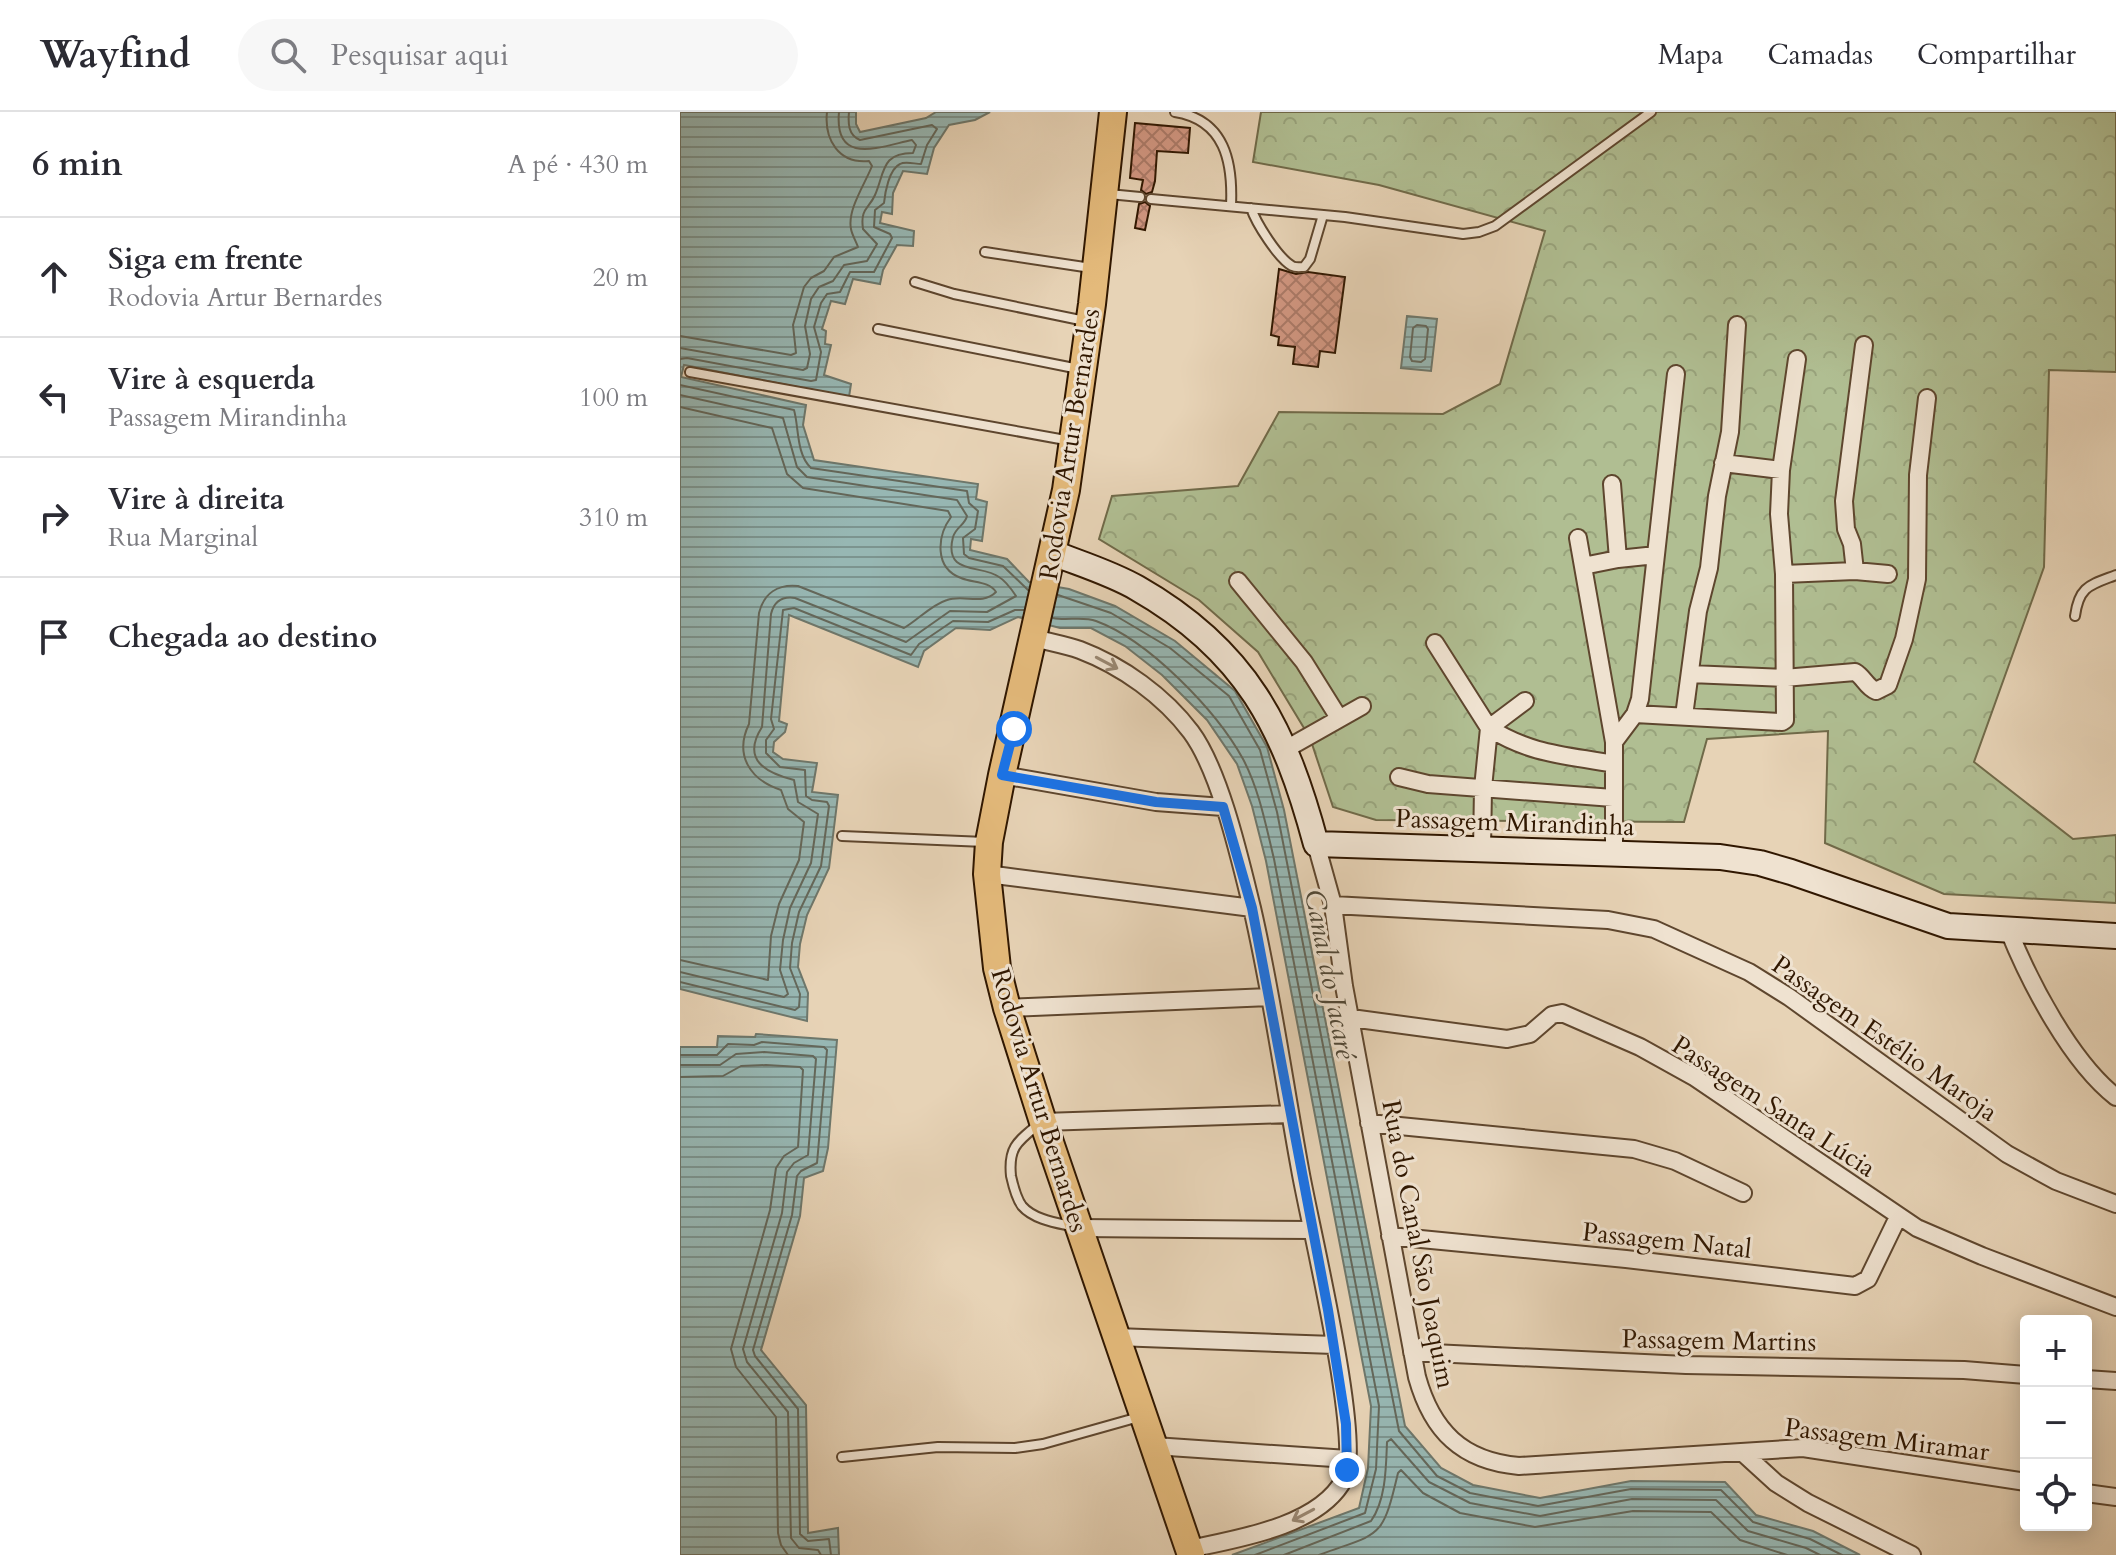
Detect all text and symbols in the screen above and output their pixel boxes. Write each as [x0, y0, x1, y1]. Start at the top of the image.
search box [238, 19, 798, 91]
text: Wayfind [40, 29, 190, 81]
icon: search [266, 33, 310, 77]
text: Pesquisar aqui [330, 35, 509, 76]
text: Mapa [1658, 36, 1723, 74]
text: Camadas [1767, 36, 1873, 74]
text: Compartilhar [1917, 36, 2076, 74]
text: 6 min [32, 141, 123, 187]
text: A pé · 430 m [507, 147, 648, 182]
text: Siga em frente [108, 239, 303, 280]
icon: ahead [32, 255, 76, 299]
text: 20 m [592, 260, 648, 295]
text: Rodovia Artur Bernardes [108, 280, 382, 315]
street label: Rodovia Artur Bernardes [1031, 306, 1108, 582]
text: Vire à esquerda [108, 359, 315, 400]
icon: left [32, 375, 76, 419]
text: 100 m [579, 380, 648, 415]
text: Passagem Mirandinha [108, 400, 347, 435]
text: Vire à direita [108, 479, 285, 520]
icon: right [32, 495, 76, 539]
text: 310 m [579, 500, 648, 535]
text: Rua Marginal [108, 520, 258, 555]
icon: arrive [32, 615, 76, 659]
text: Chegada ao destino [108, 617, 377, 658]
one-way arrow [1095, 656, 1118, 672]
route start [996, 711, 1032, 747]
street label: Passagem Mirandinha [1395, 801, 1635, 844]
water label: Canal do Jacaré [1295, 886, 1365, 1064]
street label: Passagem Estélio Maroja [1765, 947, 2005, 1130]
street label: Rodovia Artur Bernardes [983, 964, 1096, 1236]
street label: Passagem Santa Lúcia [1665, 1027, 1882, 1185]
street label: Rua do Canal São Joaquim [1373, 1097, 1464, 1391]
street label: Passagem Natal [1581, 1214, 1754, 1267]
map controls [2020, 1315, 2092, 1531]
button: + [2020, 1315, 2092, 1387]
street label: Passagem Martins [1621, 1321, 1817, 1360]
button: − [2020, 1387, 2092, 1459]
street label: Passagem Miramar [1783, 1410, 1992, 1469]
route end [1329, 1452, 1365, 1488]
button: locate [2020, 1459, 2092, 1531]
one-way arrow [1292, 1508, 1315, 1524]

